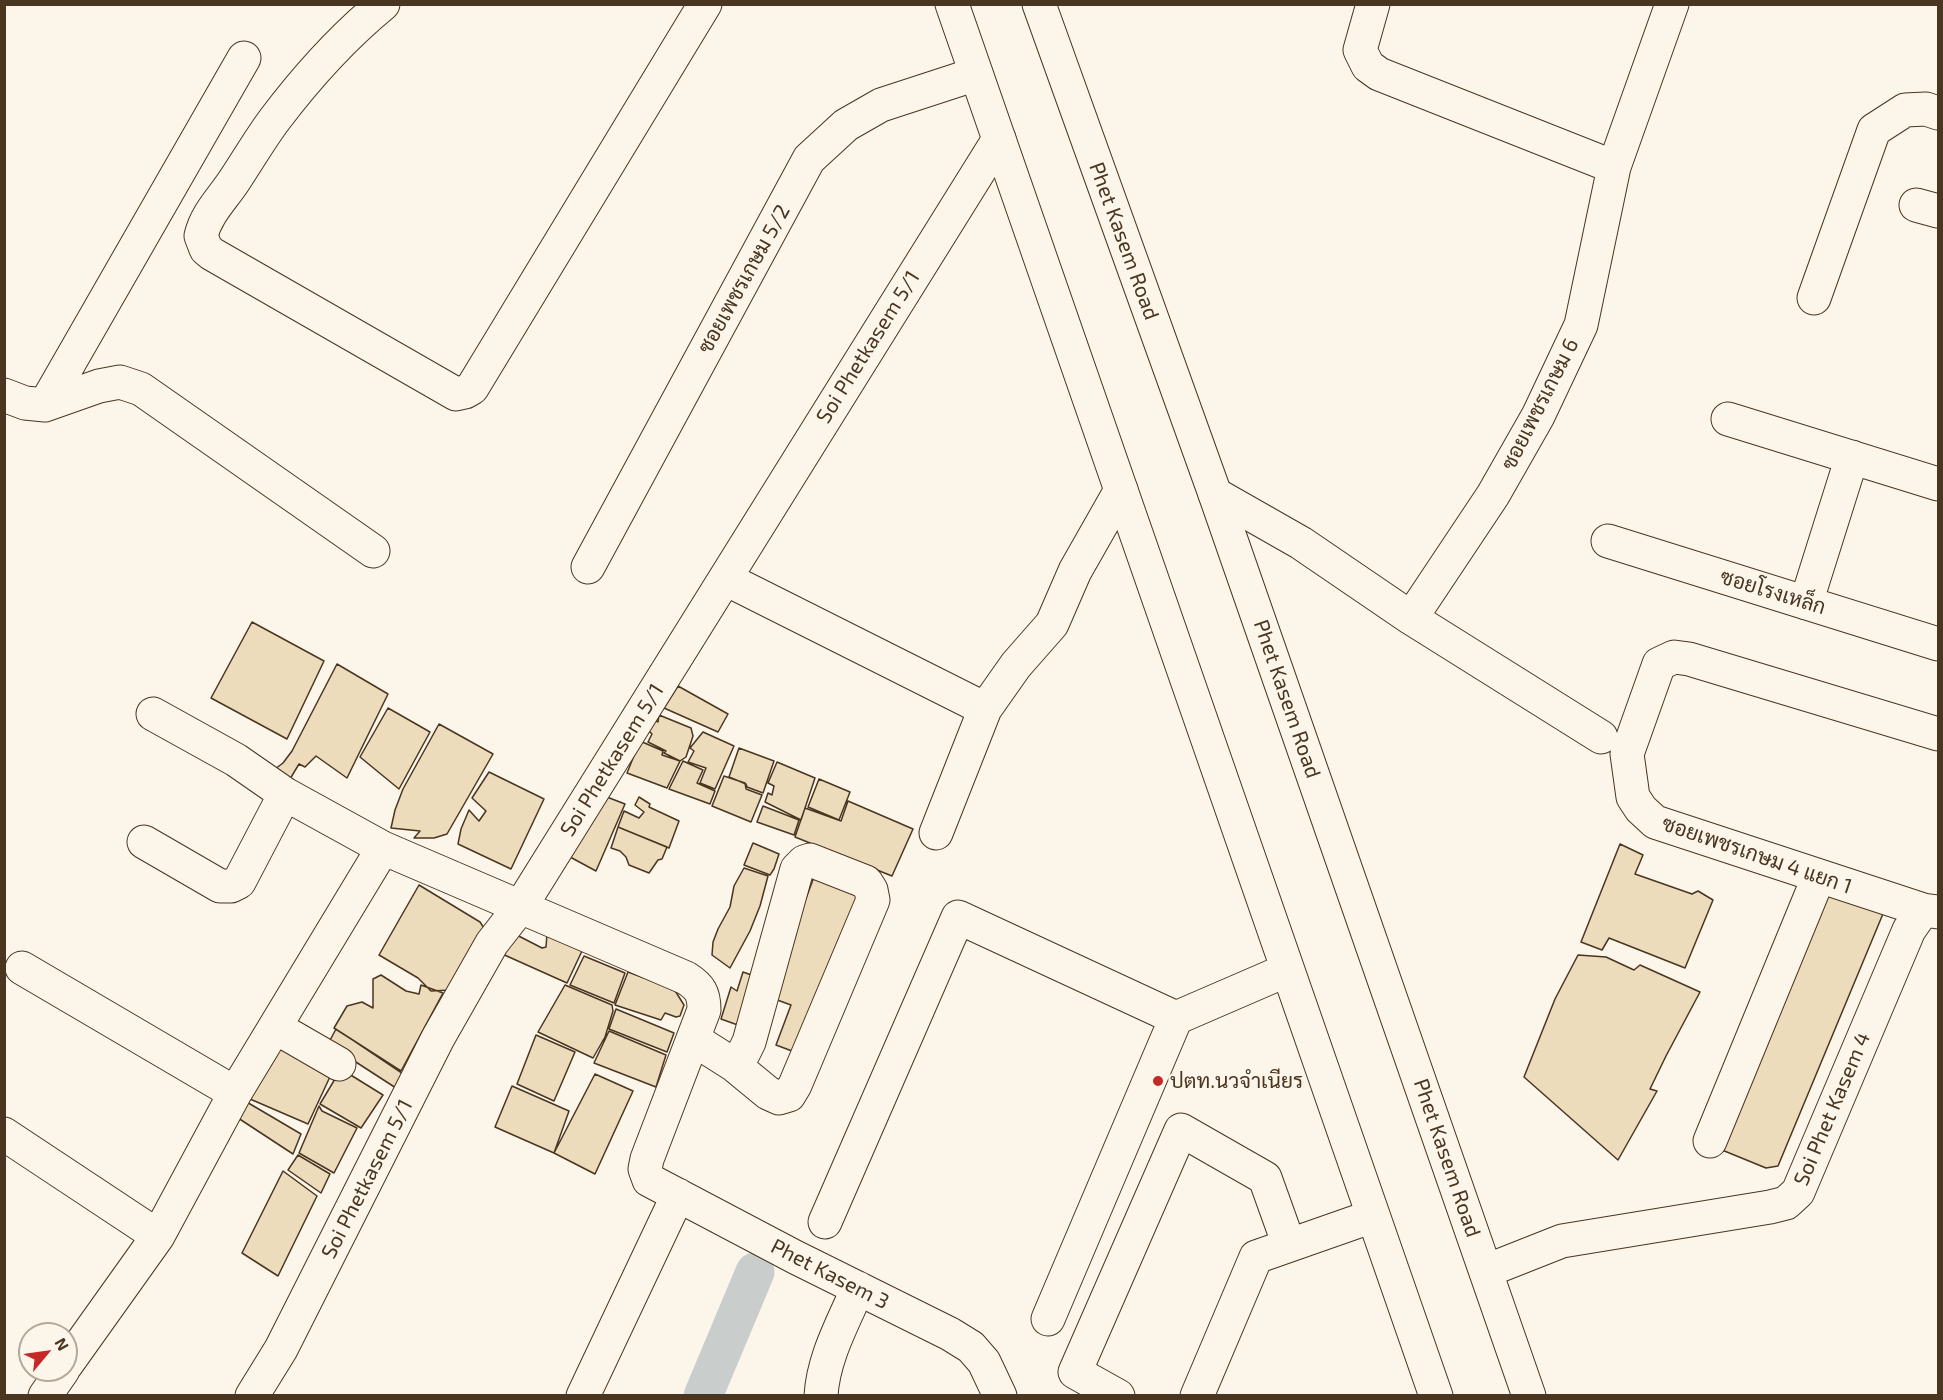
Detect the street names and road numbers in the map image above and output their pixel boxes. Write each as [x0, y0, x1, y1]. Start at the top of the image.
street label: Phet Kasem Road [1084, 159, 1164, 323]
street label: ซอยเพชรเกษม 5/2 [693, 200, 795, 358]
street label: Soi Phetkasem 5/1 [811, 266, 925, 428]
street label: ซอยเพชรเกษม 6 [1496, 334, 1584, 474]
street label: ซอยโรงเหล็ก [1717, 564, 1829, 620]
street label: Phet Kasem Road [1248, 616, 1326, 782]
street label: Soi Phetkasem 5/1 [555, 679, 669, 841]
street label: ซอยเพชรเกษม 4 แยก 1 [1659, 811, 1855, 899]
street label: Soi Phet Kasem 4 [1788, 1029, 1876, 1189]
street label: Phet Kasem Road [1408, 1075, 1486, 1241]
street label: Soi Phetkasem 5/1 [316, 1095, 418, 1263]
street label: Phet Kasem 3 [767, 1233, 893, 1315]

